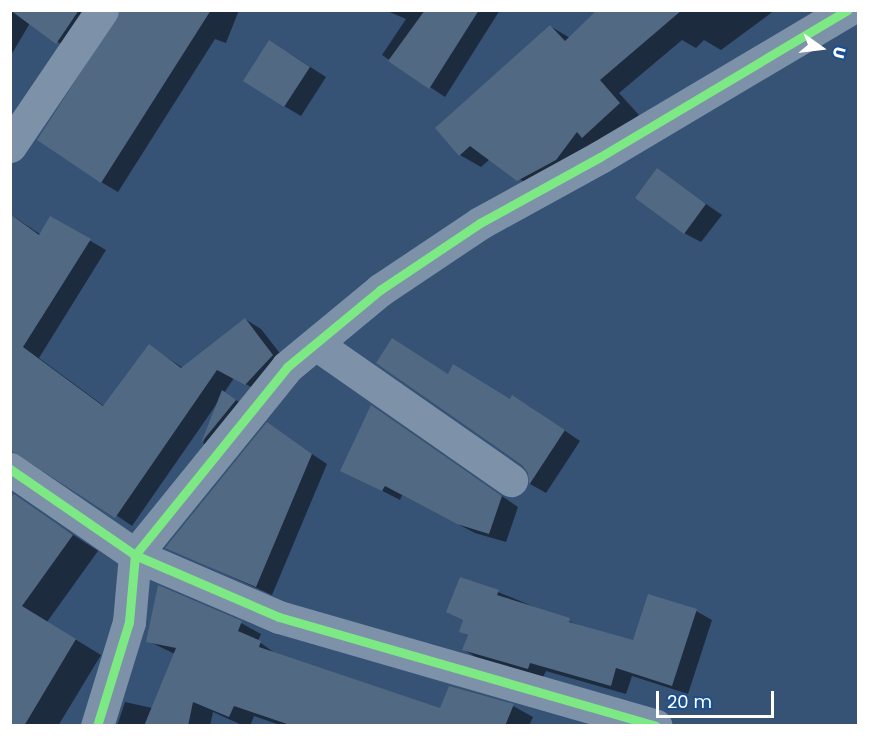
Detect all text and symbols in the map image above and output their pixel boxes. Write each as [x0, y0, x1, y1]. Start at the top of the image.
north arrow [791, 18, 851, 78]
text: U [826, 44, 851, 61]
scale bar [659, 679, 778, 717]
text: 20 m [667, 689, 712, 714]

